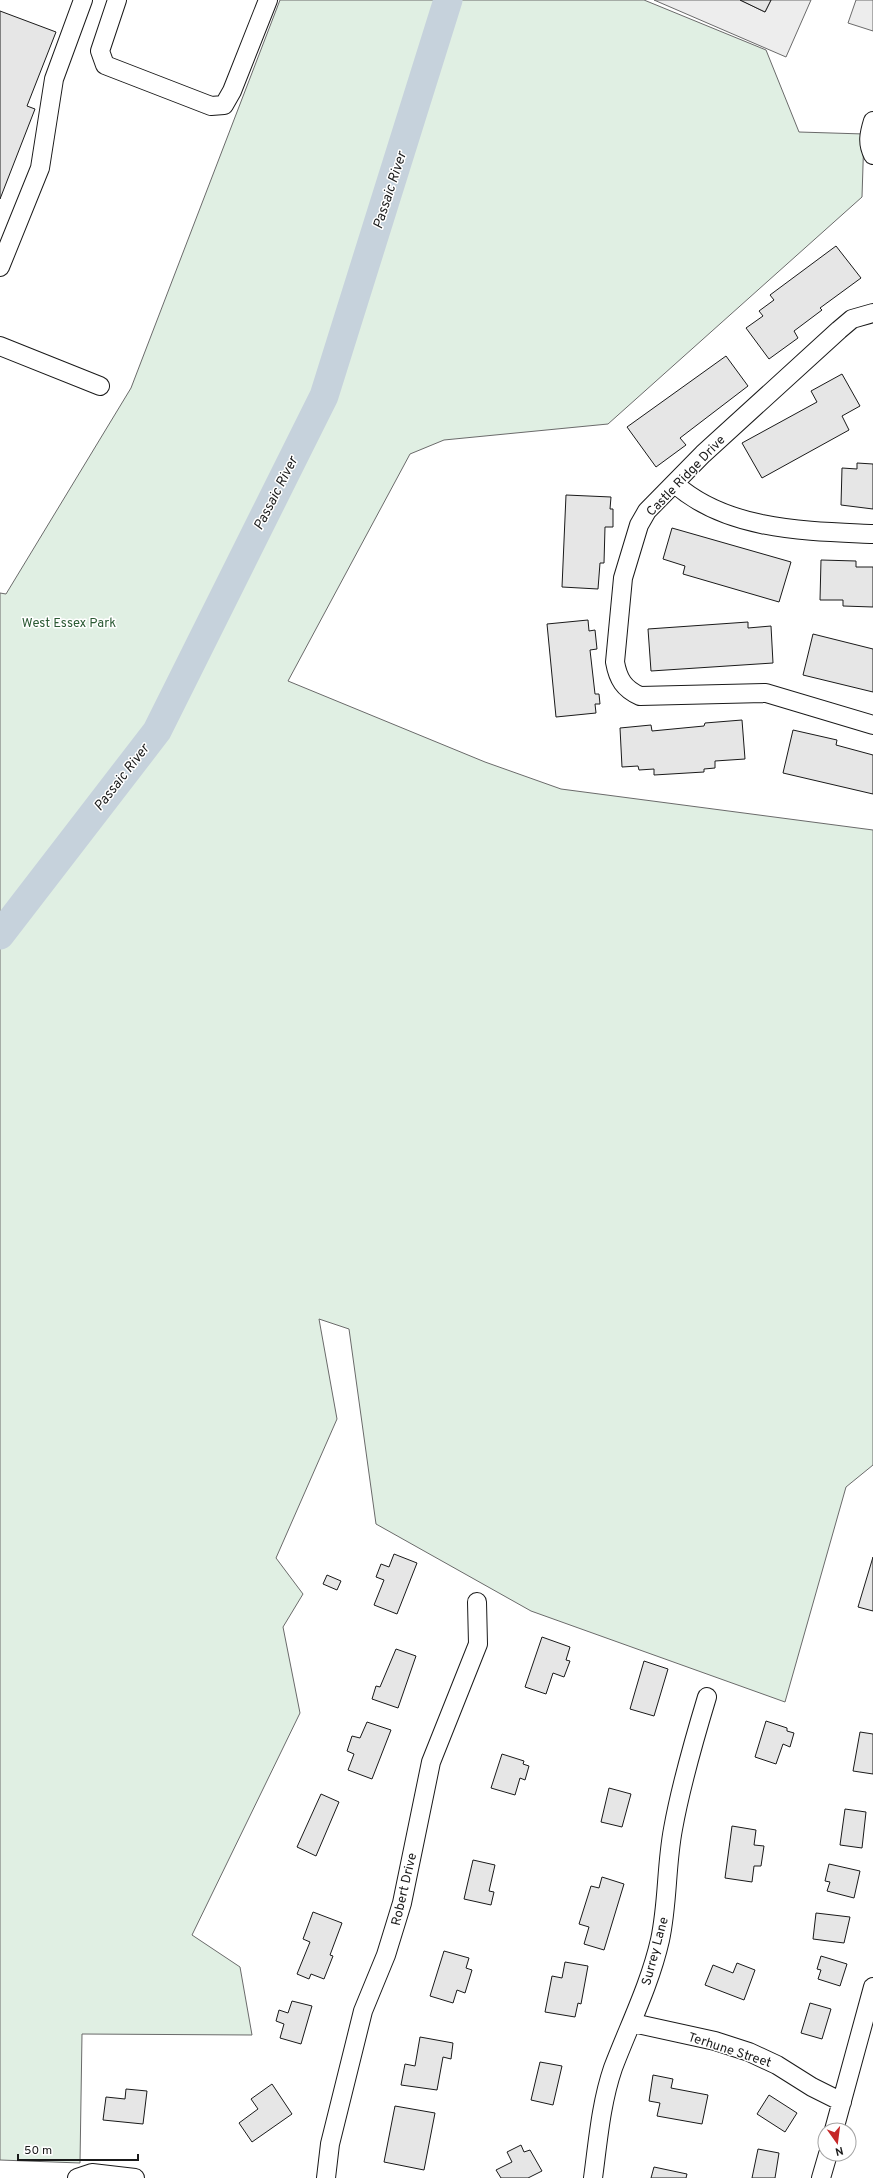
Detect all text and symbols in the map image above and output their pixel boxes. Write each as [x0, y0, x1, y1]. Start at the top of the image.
water label: Passaic River [370, 148, 411, 231]
street label: Castle Ridge Drive [644, 432, 729, 520]
water label: Passaic River [251, 453, 303, 533]
park label: West Essex Park [22, 616, 116, 632]
water label: Passaic River [91, 740, 155, 815]
street label: Robert Drive [389, 1851, 421, 1927]
street label: Surrey Lane [639, 1915, 673, 1988]
street label: Terhune Street [686, 2030, 773, 2072]
north arrow [817, 2122, 857, 2162]
scale bar [18, 2136, 138, 2162]
text: 50 m [24, 2143, 52, 2159]
text: N [834, 2143, 845, 2158]

